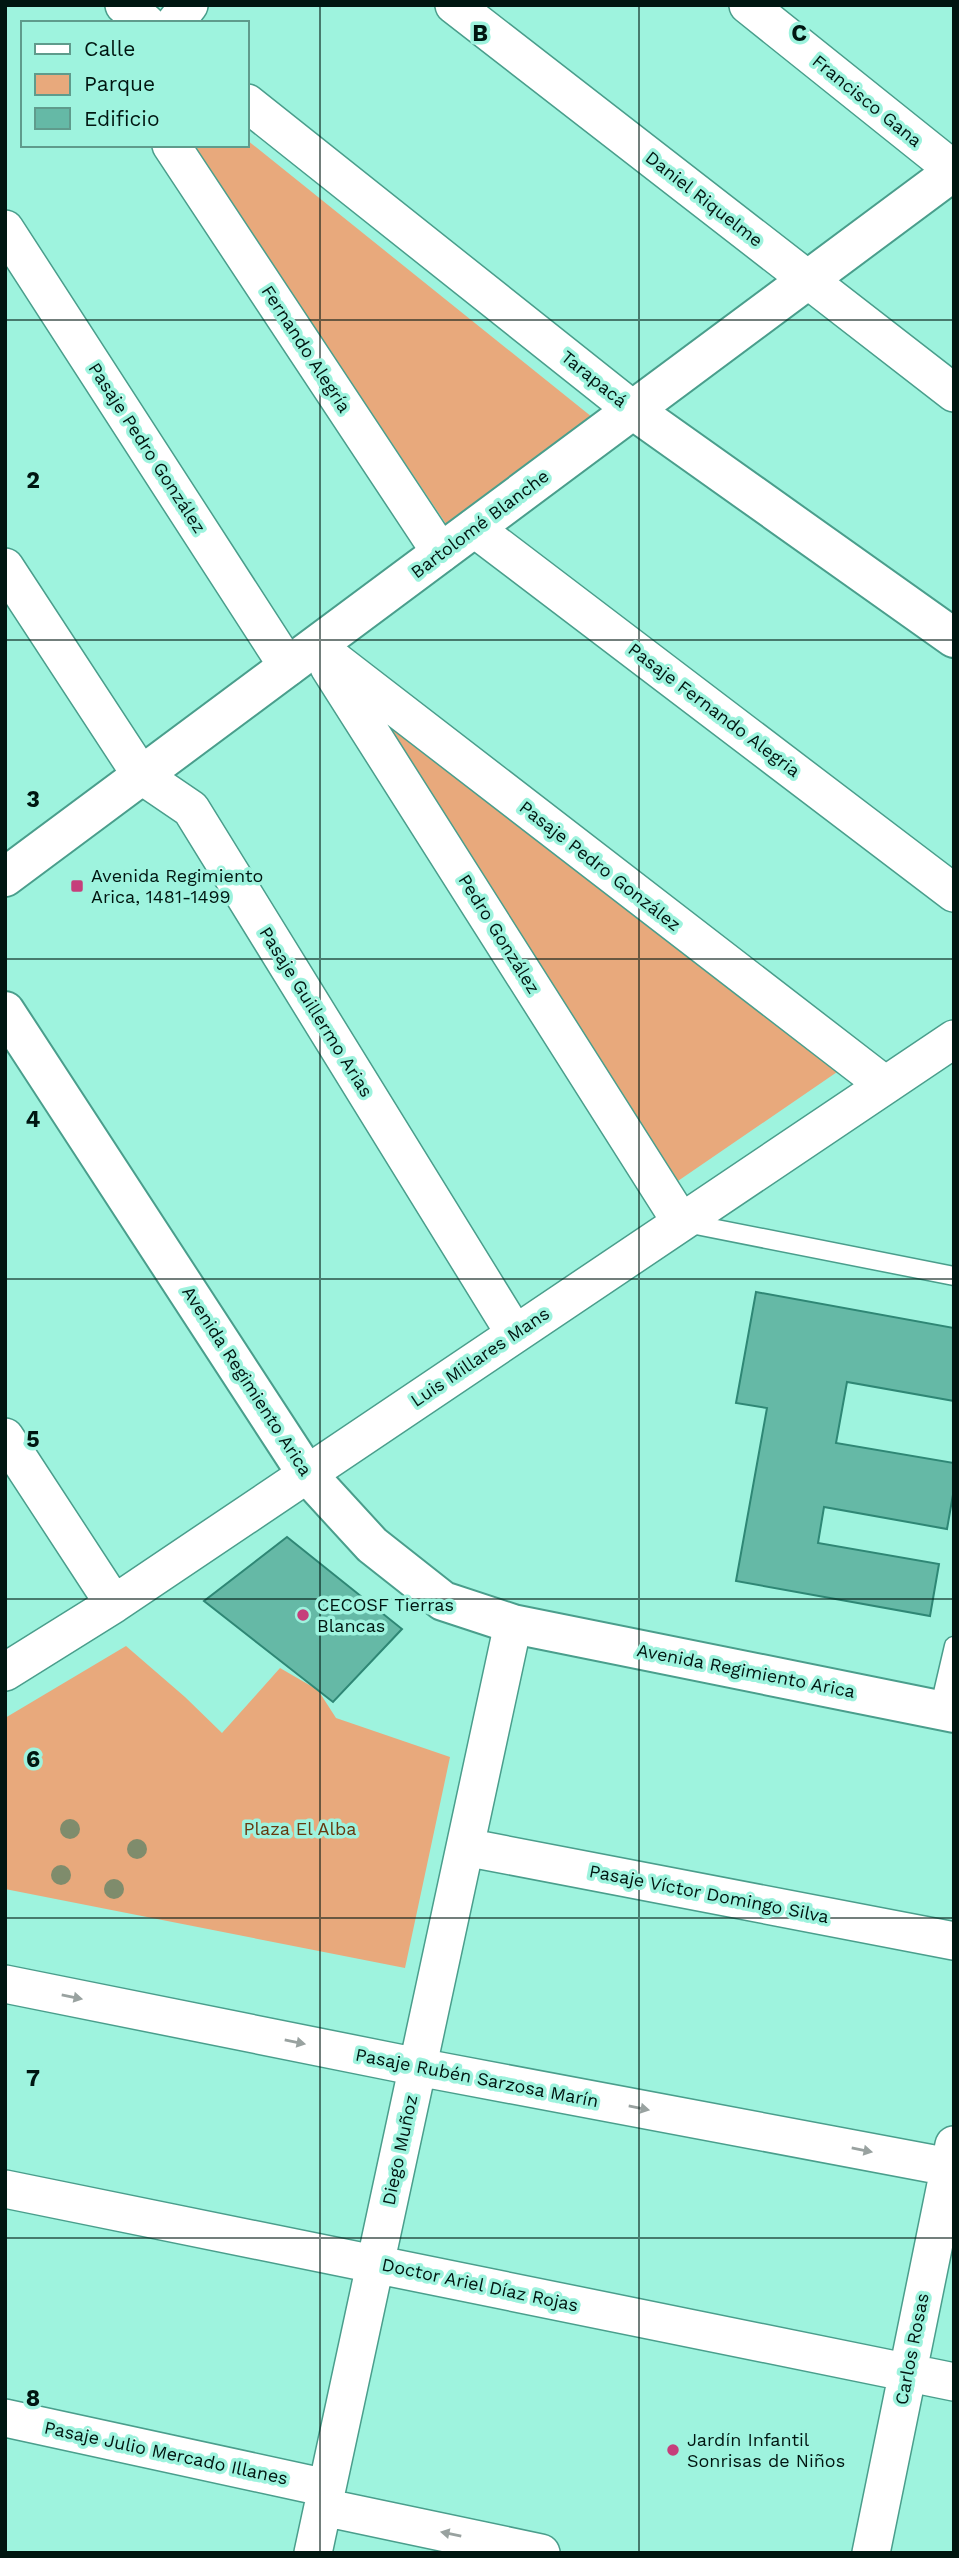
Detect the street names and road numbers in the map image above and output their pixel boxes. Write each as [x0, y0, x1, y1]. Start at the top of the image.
street label: Francisco Gana [808, 50, 926, 151]
street label: Daniel Riquelme [642, 146, 767, 251]
street label: Fernando Alegría [257, 281, 355, 416]
street label: Tarapacá [557, 346, 631, 411]
street label: Pasaje Pedro González [84, 359, 210, 537]
street label: Bartolomé Blanche [407, 465, 553, 582]
street label: Pasaje Fernando Alegria [624, 638, 804, 781]
street label: Pasaje Pedro González [515, 796, 685, 935]
street label: Pedro González [454, 870, 545, 997]
street label: Pasaje Guillermo Arias [255, 923, 377, 1101]
street label: Avenida Regimiento Arica [178, 1282, 317, 1480]
street label: Luis Millares Mans [406, 1302, 553, 1411]
street label: Avenida Regimiento Arica [635, 1639, 857, 1702]
street label: Pasaje Víctor Domingo Silva [588, 1860, 831, 1927]
street label: Pasaje Rubén Sarzosa Marín [354, 2044, 600, 2111]
street label: Diego Muñoz [378, 2093, 421, 2207]
street label: Doctor Ariel Díaz Rojas [380, 2253, 580, 2316]
street label: Carlos Rosas [890, 2291, 933, 2407]
street label: Pasaje Julio Mercado Illanes [42, 2416, 290, 2489]

